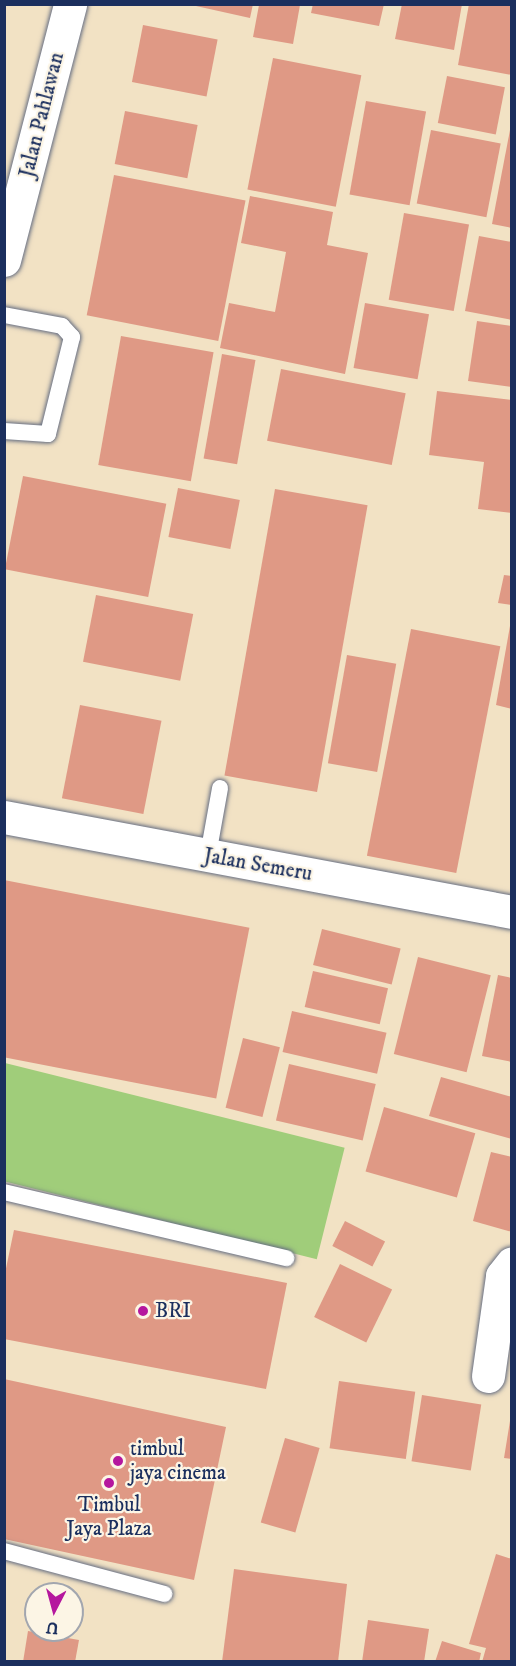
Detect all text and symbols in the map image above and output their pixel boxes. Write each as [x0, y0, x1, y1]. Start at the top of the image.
street label: Jalan Pahlawan [14, 50, 70, 180]
street label: Jalan Semeru [202, 843, 314, 887]
place label: BRI [155, 1298, 191, 1324]
marker: BRI [136, 1304, 150, 1318]
place label: timbul jaya cinema [130, 1436, 226, 1486]
marker: timbul jaya cinema [111, 1454, 125, 1468]
marker: Timbul Jaya Plaza [102, 1476, 116, 1490]
place label: Timbul Jaya Plaza [66, 1492, 152, 1542]
north arrow [24, 1582, 84, 1642]
text: U [45, 1617, 60, 1639]

